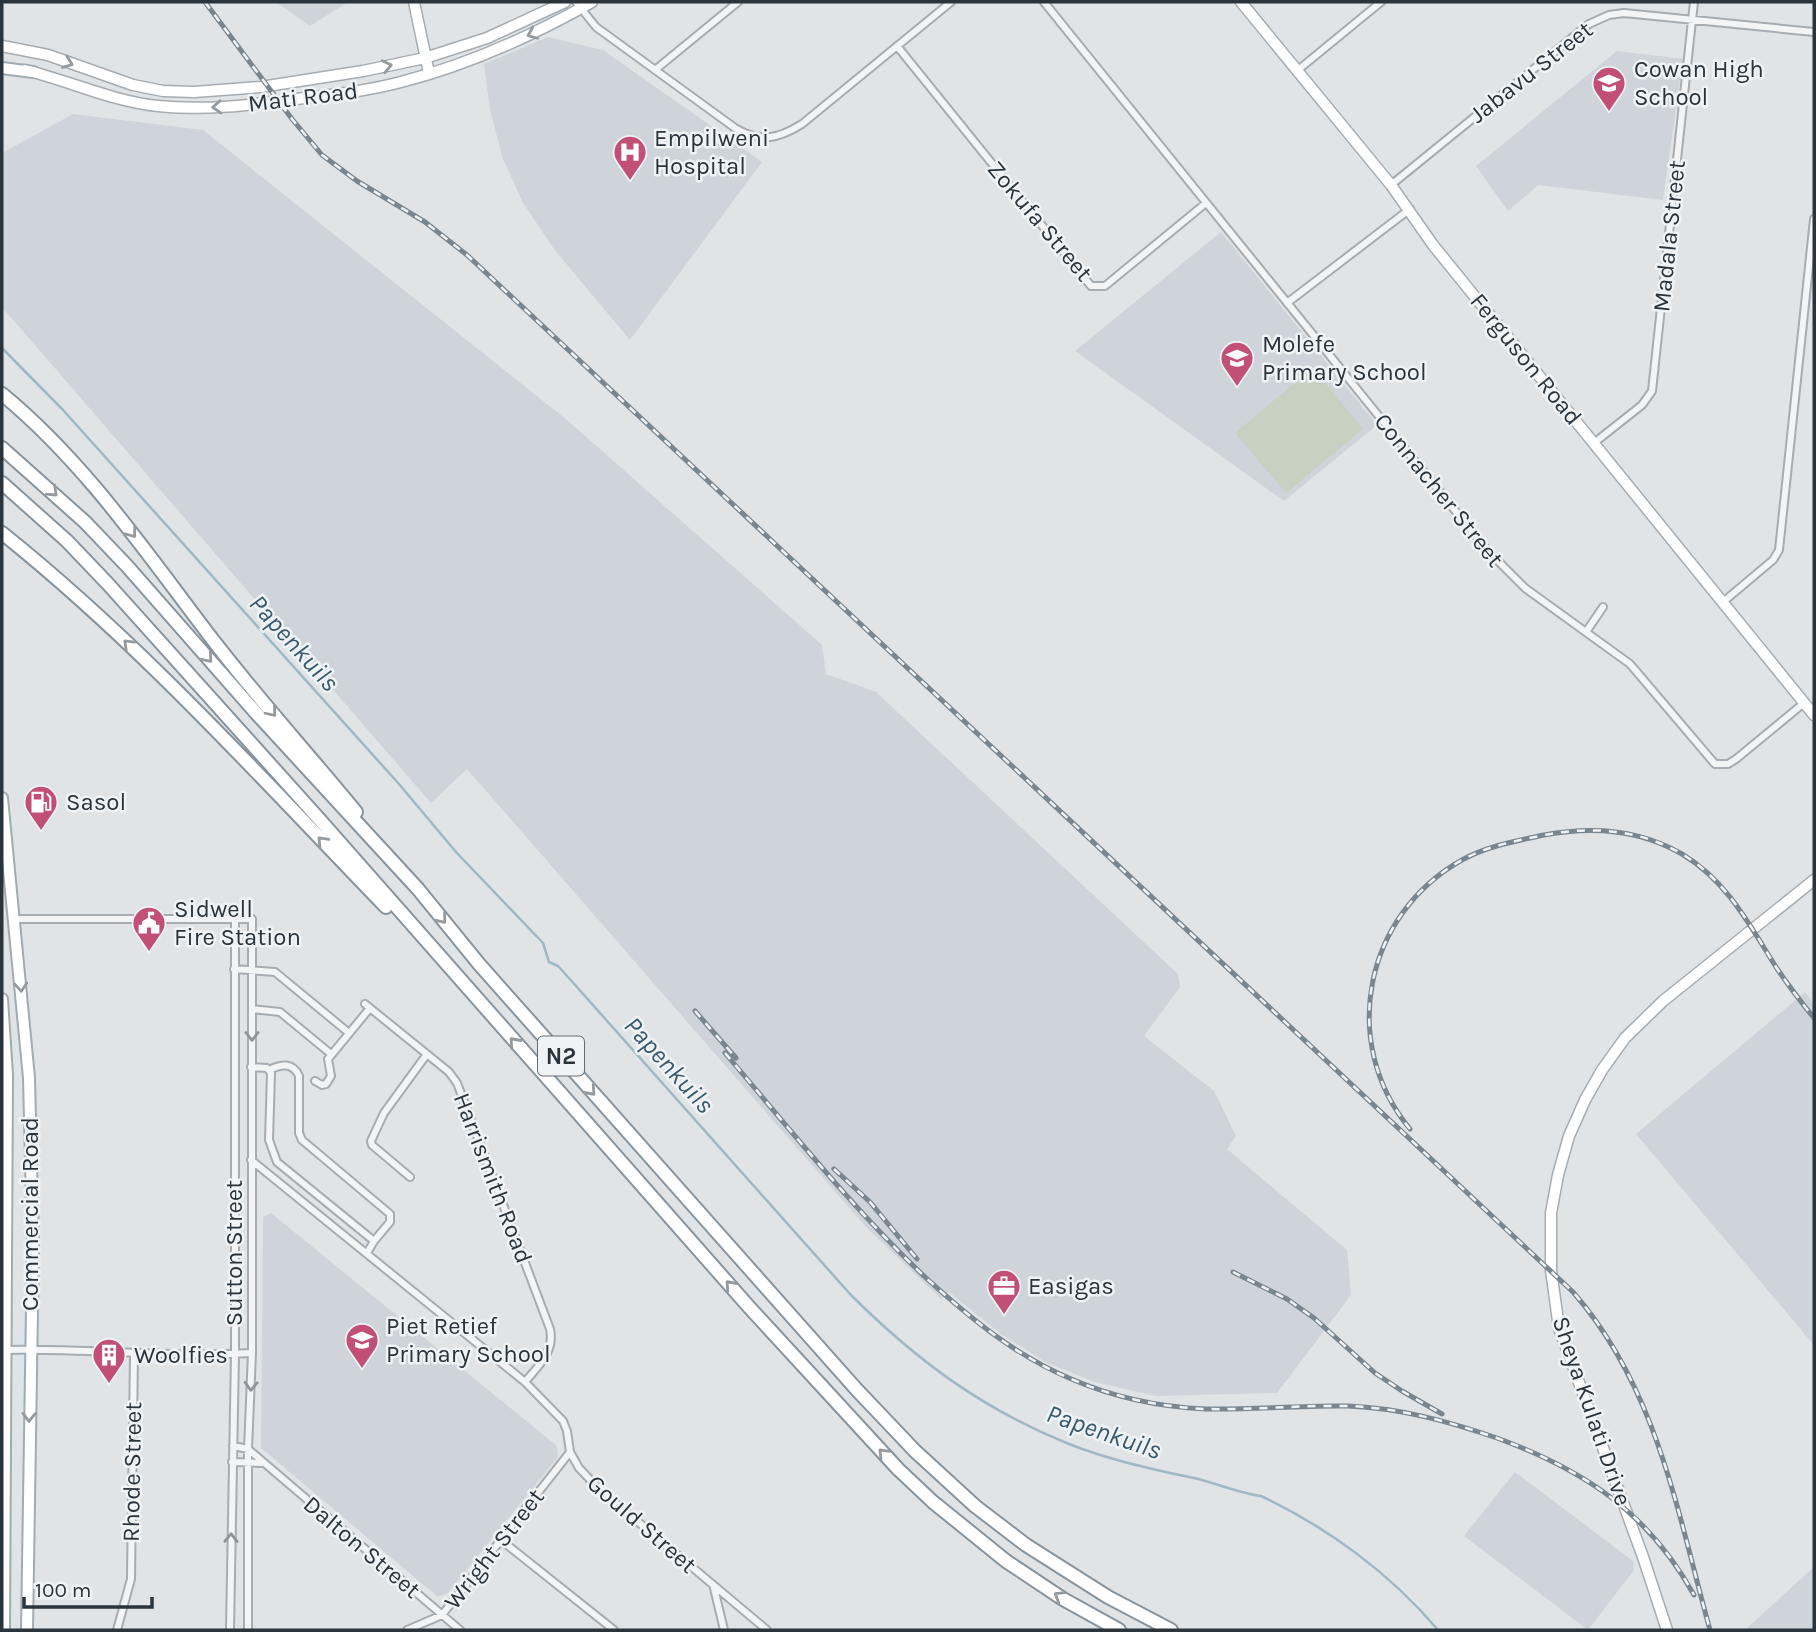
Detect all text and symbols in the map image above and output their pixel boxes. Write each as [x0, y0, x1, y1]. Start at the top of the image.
street label: Jabavu Street [1464, 15, 1598, 129]
one-way arrow [527, 26, 539, 40]
one-way arrow [61, 54, 73, 68]
place label: Cowan High School [1634, 55, 1764, 111]
one-way arrow [381, 60, 393, 75]
school or university icon: Cowan High School [1590, 64, 1628, 113]
street label: Mati Road [246, 76, 360, 118]
one-way arrow [211, 99, 222, 114]
place label: Empilweni Hospital [654, 124, 769, 180]
hospital icon: Empilweni Hospital [611, 133, 649, 182]
street label: Zokufa Street [982, 155, 1098, 287]
street label: Madala Street [1647, 159, 1691, 313]
street label: Ferguson Road [1464, 287, 1588, 431]
place label: Molefe Primary School [1262, 330, 1427, 386]
school or university icon: Molefe Primary School [1218, 339, 1256, 388]
street label: Connacher Street [1369, 408, 1509, 572]
one-way arrow [45, 484, 58, 497]
one-way arrow [124, 525, 136, 537]
water label: Papenkuils [243, 588, 345, 698]
one-way arrow [124, 639, 137, 652]
one-way arrow [200, 650, 212, 663]
one-way arrow [264, 703, 276, 716]
fuel station icon: Sasol [22, 783, 60, 832]
place label: Sasol [66, 788, 126, 816]
one-way arrow [318, 836, 331, 849]
place label: Sidwell Fire Station [174, 895, 301, 951]
public building icon: Sidwell Fire Station [130, 904, 168, 953]
one-way arrow [434, 911, 446, 924]
one-way arrow [13, 982, 28, 993]
water label: Papenkuils [618, 1010, 720, 1120]
one-way arrow [244, 1031, 259, 1042]
road number: N2 [538, 1036, 584, 1076]
one-way arrow [510, 1037, 522, 1050]
one-way arrow [583, 1083, 595, 1096]
street label: Harrismith Road [448, 1089, 538, 1267]
street label: Commercial Road [16, 1117, 44, 1311]
street label: Sutton Street [220, 1180, 248, 1326]
office icon: Easigas [985, 1267, 1023, 1316]
place label: Easigas [1028, 1272, 1114, 1300]
one-way arrow [726, 1280, 738, 1293]
place label: Piet Retief Primary School [386, 1312, 551, 1368]
street label: Sheya Kulati Drive [1546, 1313, 1638, 1509]
school or university icon: Piet Retief Primary School [343, 1321, 381, 1370]
building icon: Woolfies [90, 1336, 128, 1385]
place label: Woolfies [134, 1341, 228, 1369]
one-way arrow [244, 1381, 259, 1392]
water label: Papenkuils [1043, 1398, 1165, 1466]
street label: Rhode Street [117, 1402, 147, 1542]
one-way arrow [22, 1412, 37, 1423]
one-way arrow [879, 1448, 892, 1461]
street label: Gould Street [582, 1469, 702, 1579]
street label: Wright Street [438, 1483, 550, 1615]
street label: Dalton Street [298, 1490, 426, 1604]
one-way arrow [223, 1532, 239, 1542]
scale bar [24, 1566, 152, 1610]
text: 100 m [35, 1578, 92, 1602]
one-way arrow [1054, 1592, 1067, 1605]

